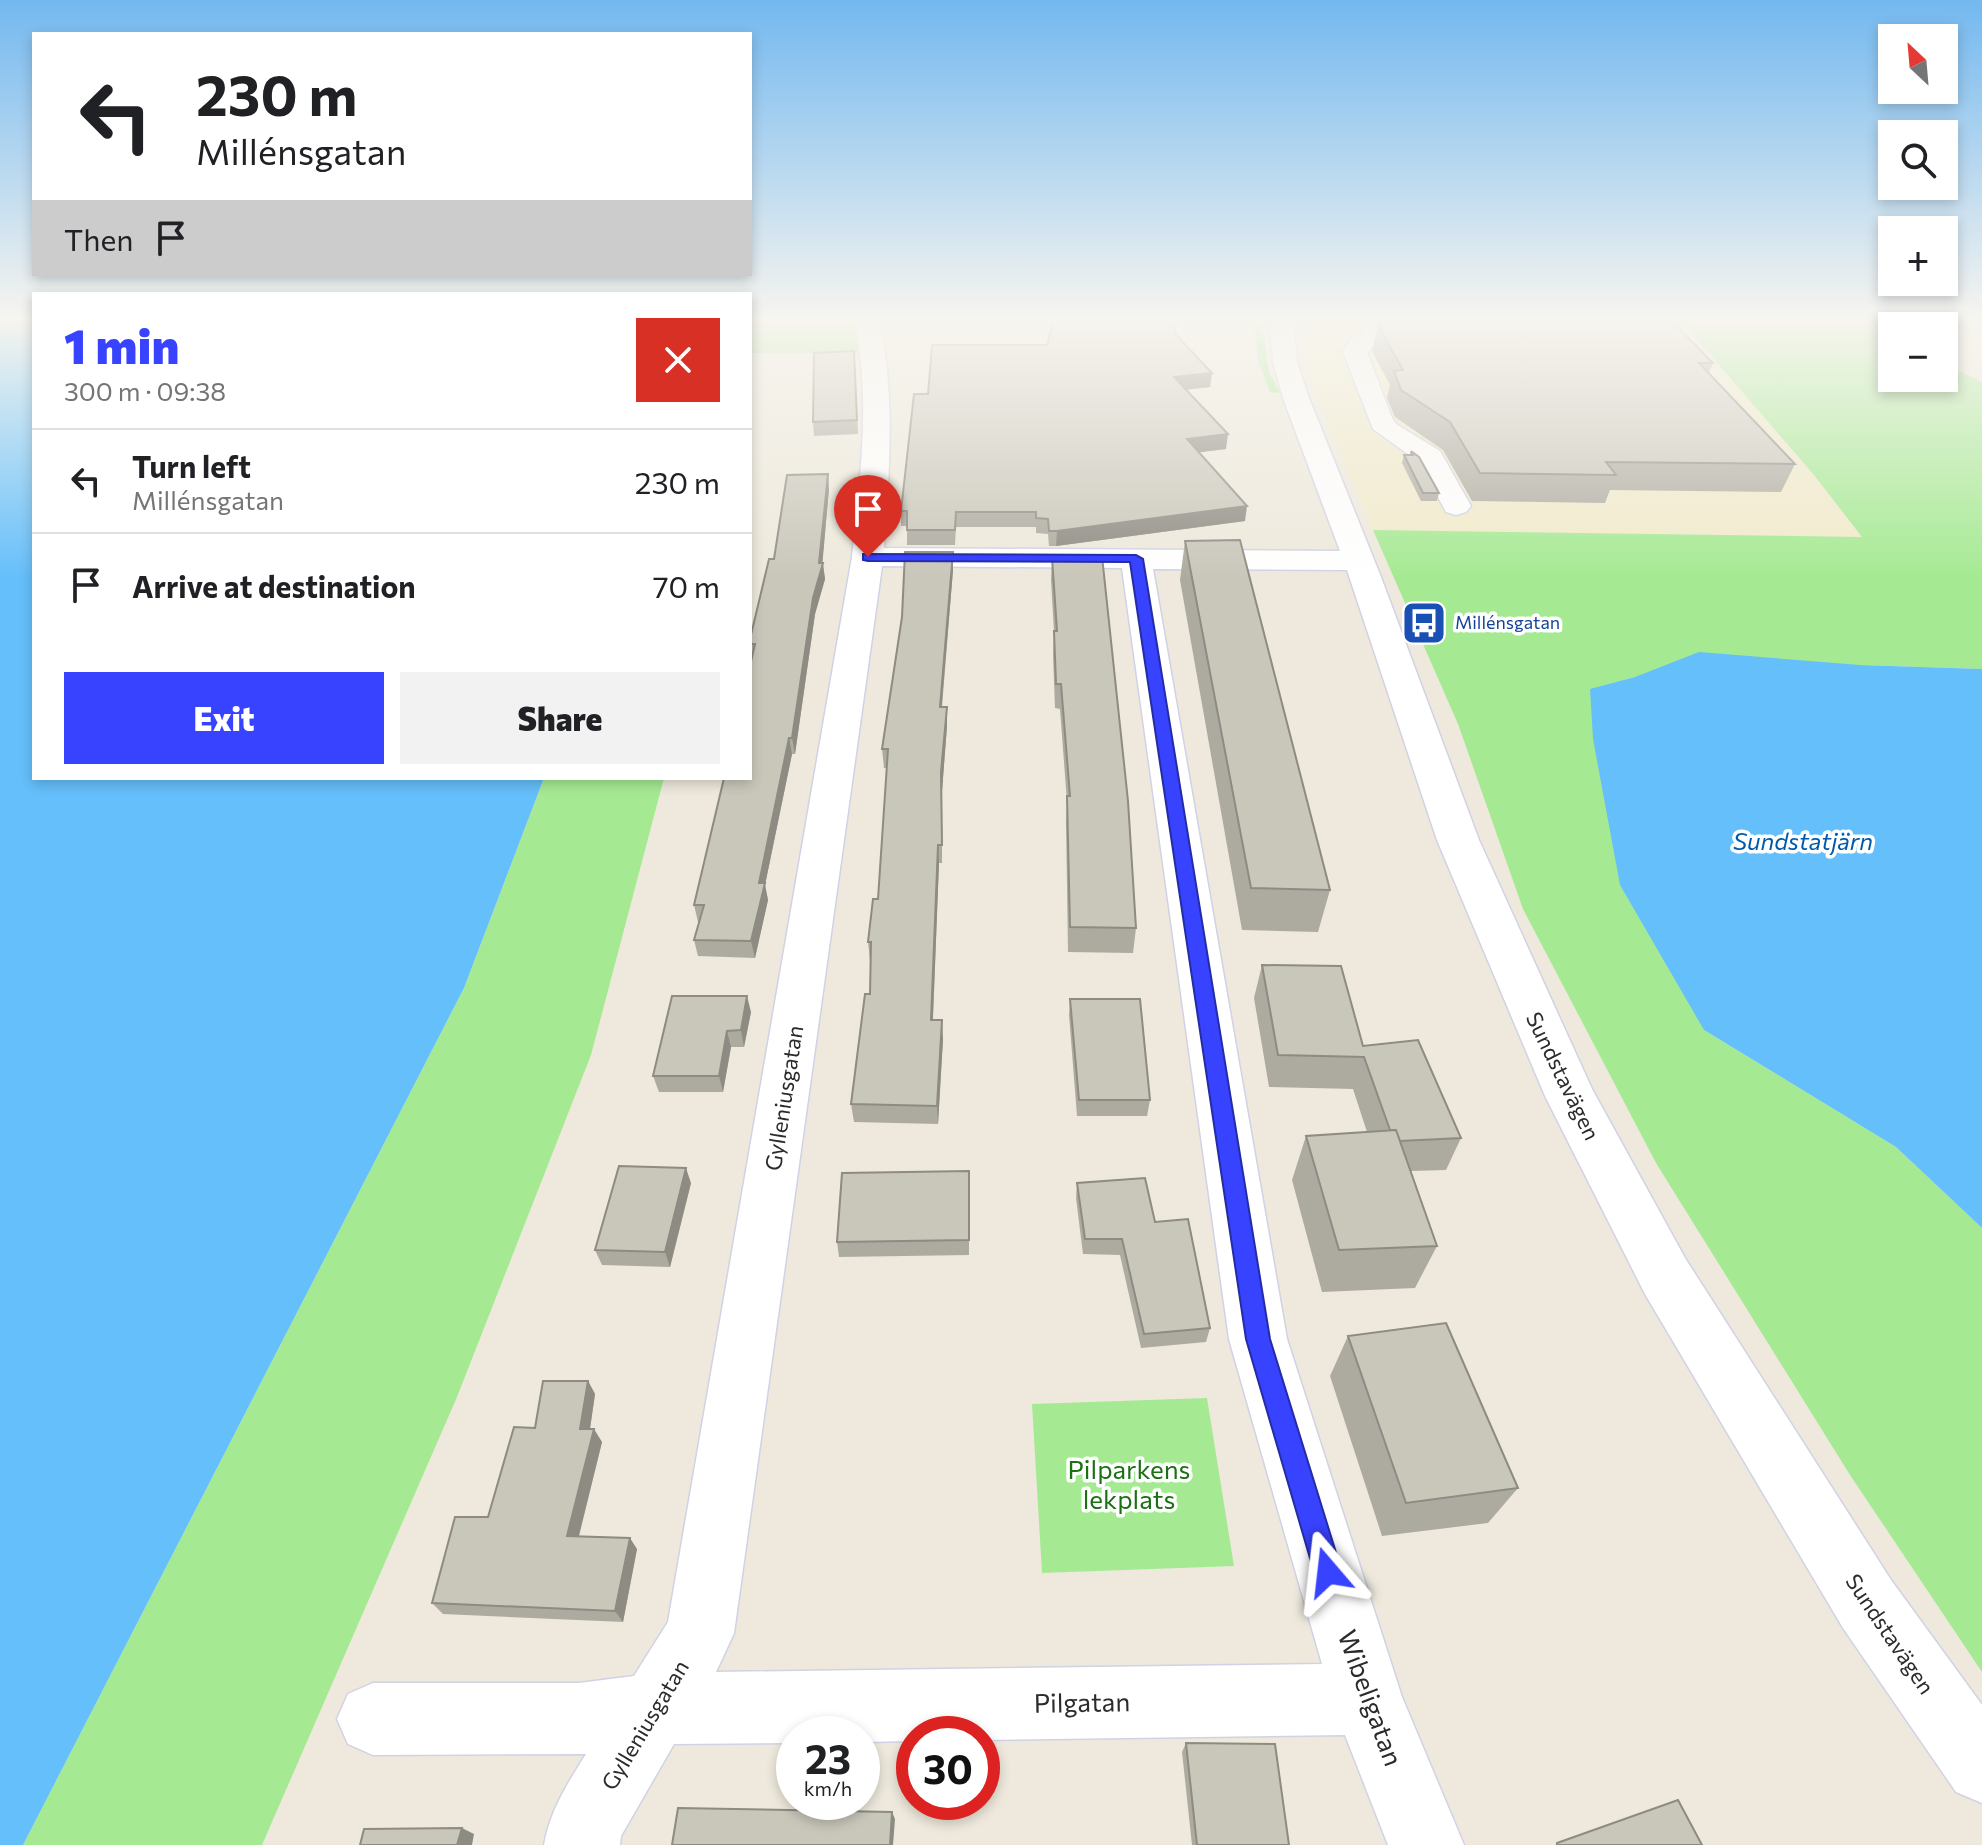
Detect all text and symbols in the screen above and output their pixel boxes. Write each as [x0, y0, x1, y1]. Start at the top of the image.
north arrow [1878, 24, 1958, 104]
map controls [1878, 24, 1958, 392]
text: 230 m [196, 59, 357, 128]
icon: left [64, 64, 168, 168]
button: search [1878, 120, 1958, 200]
text: Millénsgatan [196, 128, 406, 172]
icon: arrive [149, 216, 193, 260]
button: + [1878, 216, 1958, 296]
text: Then [64, 220, 133, 257]
button: − [1878, 312, 1958, 392]
text: 1 min [64, 315, 179, 374]
button: close [636, 318, 720, 402]
text: 300 m · 09:38 [64, 375, 226, 406]
text: Turn left [132, 447, 251, 484]
icon: left [64, 459, 108, 503]
text: 230 m [635, 463, 720, 500]
pin [834, 475, 902, 557]
text: Millénsgatan [132, 484, 284, 515]
icon: arrive [846, 487, 890, 531]
icon: arrive [64, 563, 108, 607]
text: Arrive at destination [132, 567, 416, 604]
text: 70 m [653, 567, 720, 604]
bus stop icon: Millénsgatan [1400, 599, 1448, 647]
place label: Millénsgatan [1455, 611, 1560, 633]
button: Exit [64, 672, 384, 764]
button: Share [400, 672, 720, 764]
water label: Sundstatjärn [1733, 826, 1873, 855]
street label: Sundstavägen [1521, 1007, 1606, 1144]
street label: Gylleniusgatan [759, 1023, 808, 1173]
park label: Pilparkens lekplats [1068, 1453, 1190, 1514]
position arrow [1286, 1530, 1370, 1614]
street label: Sundstavägen [1840, 1569, 1941, 1699]
street label: Wibeligatan [1333, 1625, 1410, 1770]
street label: Gylleniusgatan [595, 1655, 694, 1795]
street label: Pilgatan [1034, 1685, 1130, 1718]
speed limit sign: 30 [896, 1716, 1000, 1820]
text: 23 [805, 1733, 851, 1782]
text: km/h [804, 1776, 852, 1800]

